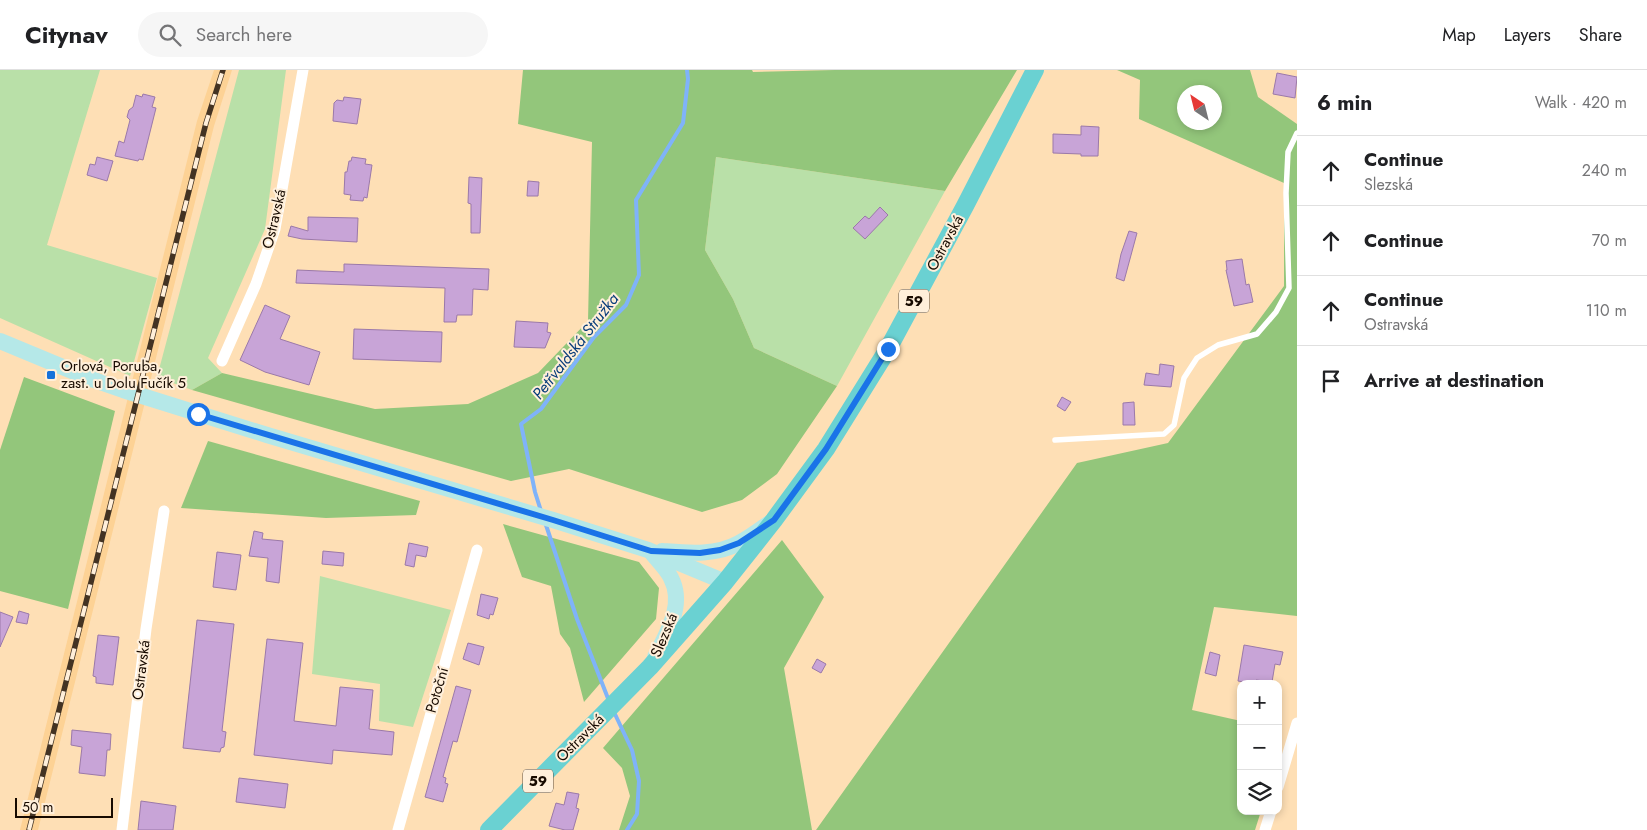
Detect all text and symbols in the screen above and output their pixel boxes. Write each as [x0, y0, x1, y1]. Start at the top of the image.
search box [138, 12, 488, 57]
text: Citynav [25, 17, 108, 52]
icon: search [156, 21, 184, 49]
text: Search here [196, 21, 292, 48]
text: Map [1442, 22, 1476, 48]
text: Layers [1504, 22, 1551, 48]
text: Share [1579, 22, 1622, 48]
north arrow [1177, 85, 1222, 130]
text: 6 min [1317, 88, 1372, 118]
text: Walk · 420 m [1535, 91, 1627, 114]
text: Continue [1364, 146, 1443, 173]
icon: ahead [1317, 157, 1345, 185]
text: 240 m [1582, 159, 1627, 182]
text: Slezská [1364, 173, 1413, 196]
street label: Ostravská [256, 187, 292, 251]
street label: Ostravská [921, 211, 969, 275]
icon: ahead [1317, 227, 1345, 255]
text: Continue [1364, 227, 1443, 254]
text: 70 m [1592, 229, 1627, 252]
text: Continue [1364, 286, 1443, 313]
water label: Petřvaldská Stružka [527, 288, 624, 404]
road number: 59 [899, 290, 929, 312]
icon: ahead [1317, 297, 1345, 325]
text: 110 m [1586, 299, 1627, 322]
text: Ostravská [1364, 313, 1428, 336]
route end [877, 338, 900, 361]
place label: Orlová, Poruba, zast. u Dolu Fučík 5 [61, 355, 186, 394]
icon: arrive [1317, 367, 1345, 395]
text: Arrive at destination [1364, 367, 1544, 394]
marker: Orlová, Poruba, zast. u Dolu Fučík 5 [45, 369, 57, 381]
route start [187, 403, 210, 426]
street label: Slezská [645, 610, 683, 660]
street label: Ostravská [126, 639, 156, 701]
street label: Potoční [420, 663, 454, 715]
map controls [1237, 680, 1282, 815]
button: + [1237, 680, 1282, 725]
street label: Ostravská [551, 709, 609, 767]
button: − [1237, 725, 1282, 770]
road number: 59 [523, 769, 553, 792]
button: layers [1237, 770, 1282, 815]
scale bar [15, 795, 112, 818]
text: 50 m [22, 797, 53, 817]

